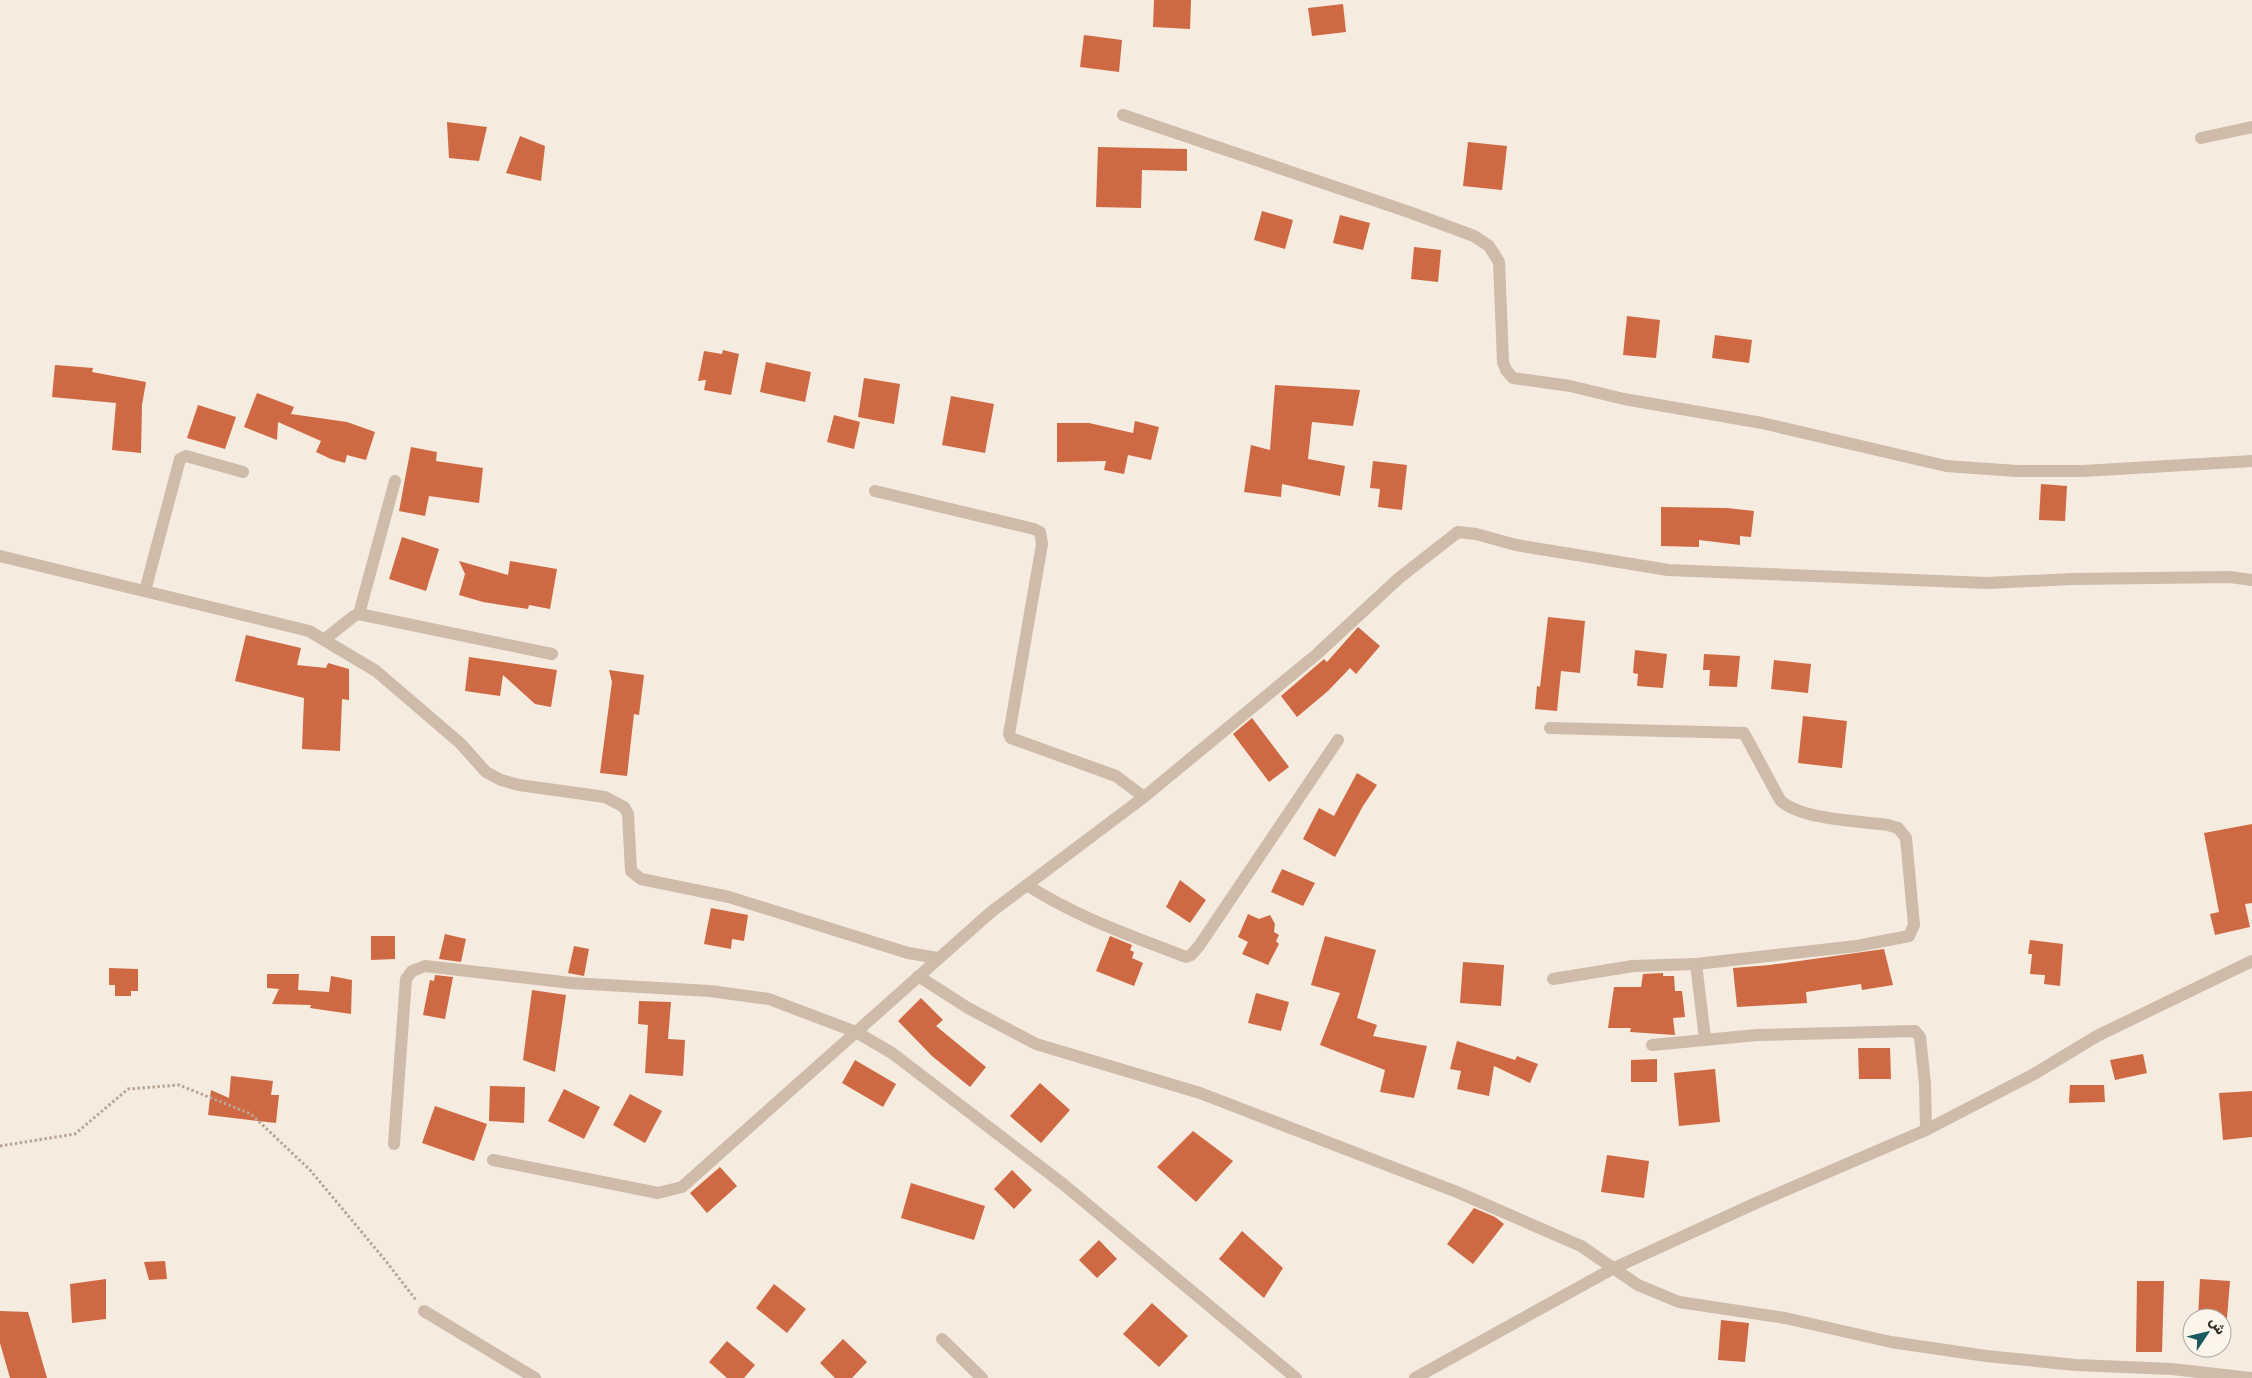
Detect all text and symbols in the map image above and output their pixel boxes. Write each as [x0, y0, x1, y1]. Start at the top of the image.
north arrow [2182, 1308, 2232, 1358]
text: ش [2205, 1314, 2229, 1338]

